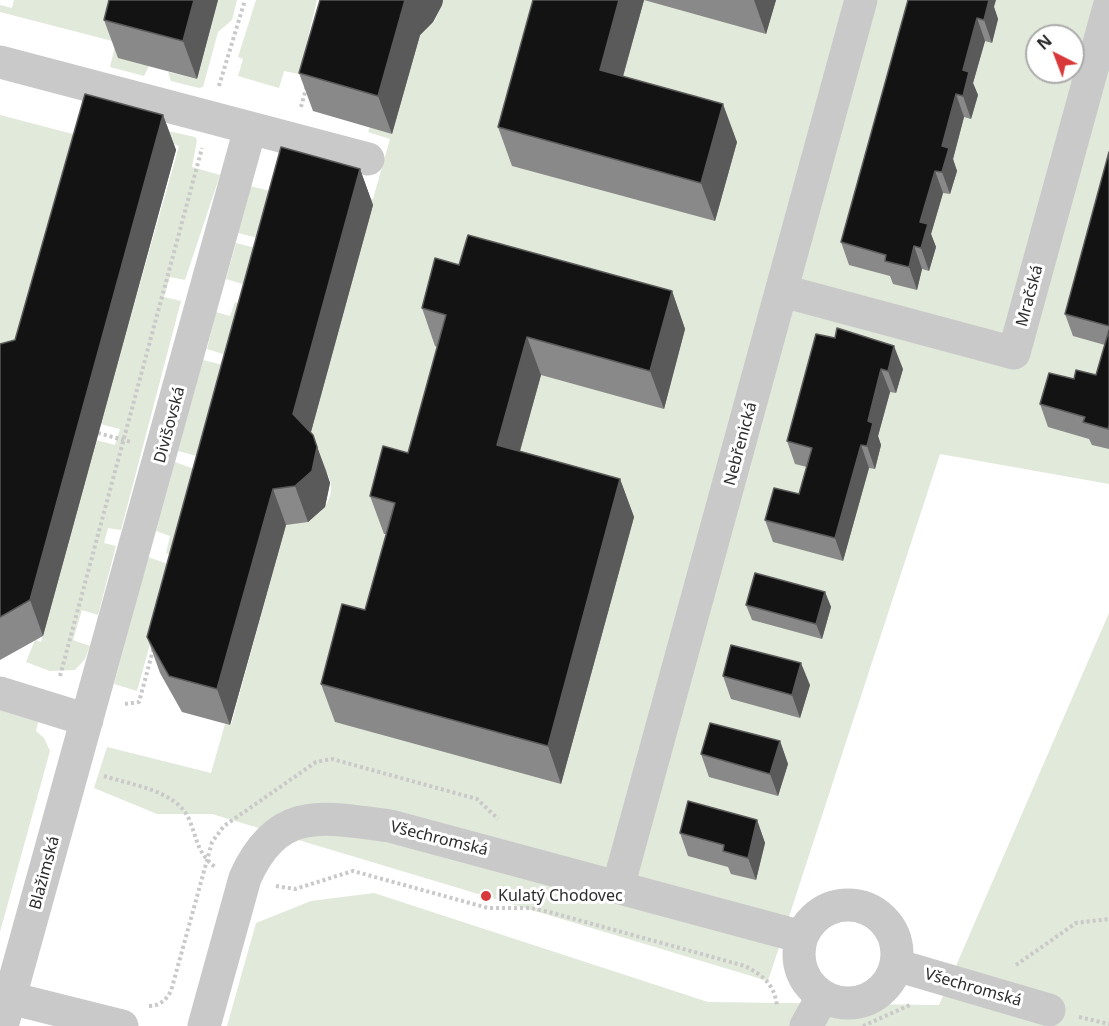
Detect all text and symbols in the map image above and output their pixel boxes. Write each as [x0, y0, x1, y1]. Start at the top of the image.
north arrow [1025, 24, 1085, 84]
text: N [1032, 30, 1056, 55]
street label: Mračská [1013, 263, 1047, 329]
street label: Divišovská [151, 385, 189, 465]
street label: Nebřenická [721, 400, 761, 488]
street label: Všechromská [388, 818, 490, 860]
street label: Blažimská [26, 834, 64, 912]
place label: Kulatý Chodovec [498, 886, 623, 906]
marker: Kulatý Chodovec [479, 889, 493, 903]
street label: Všechromská [922, 965, 1024, 1011]

